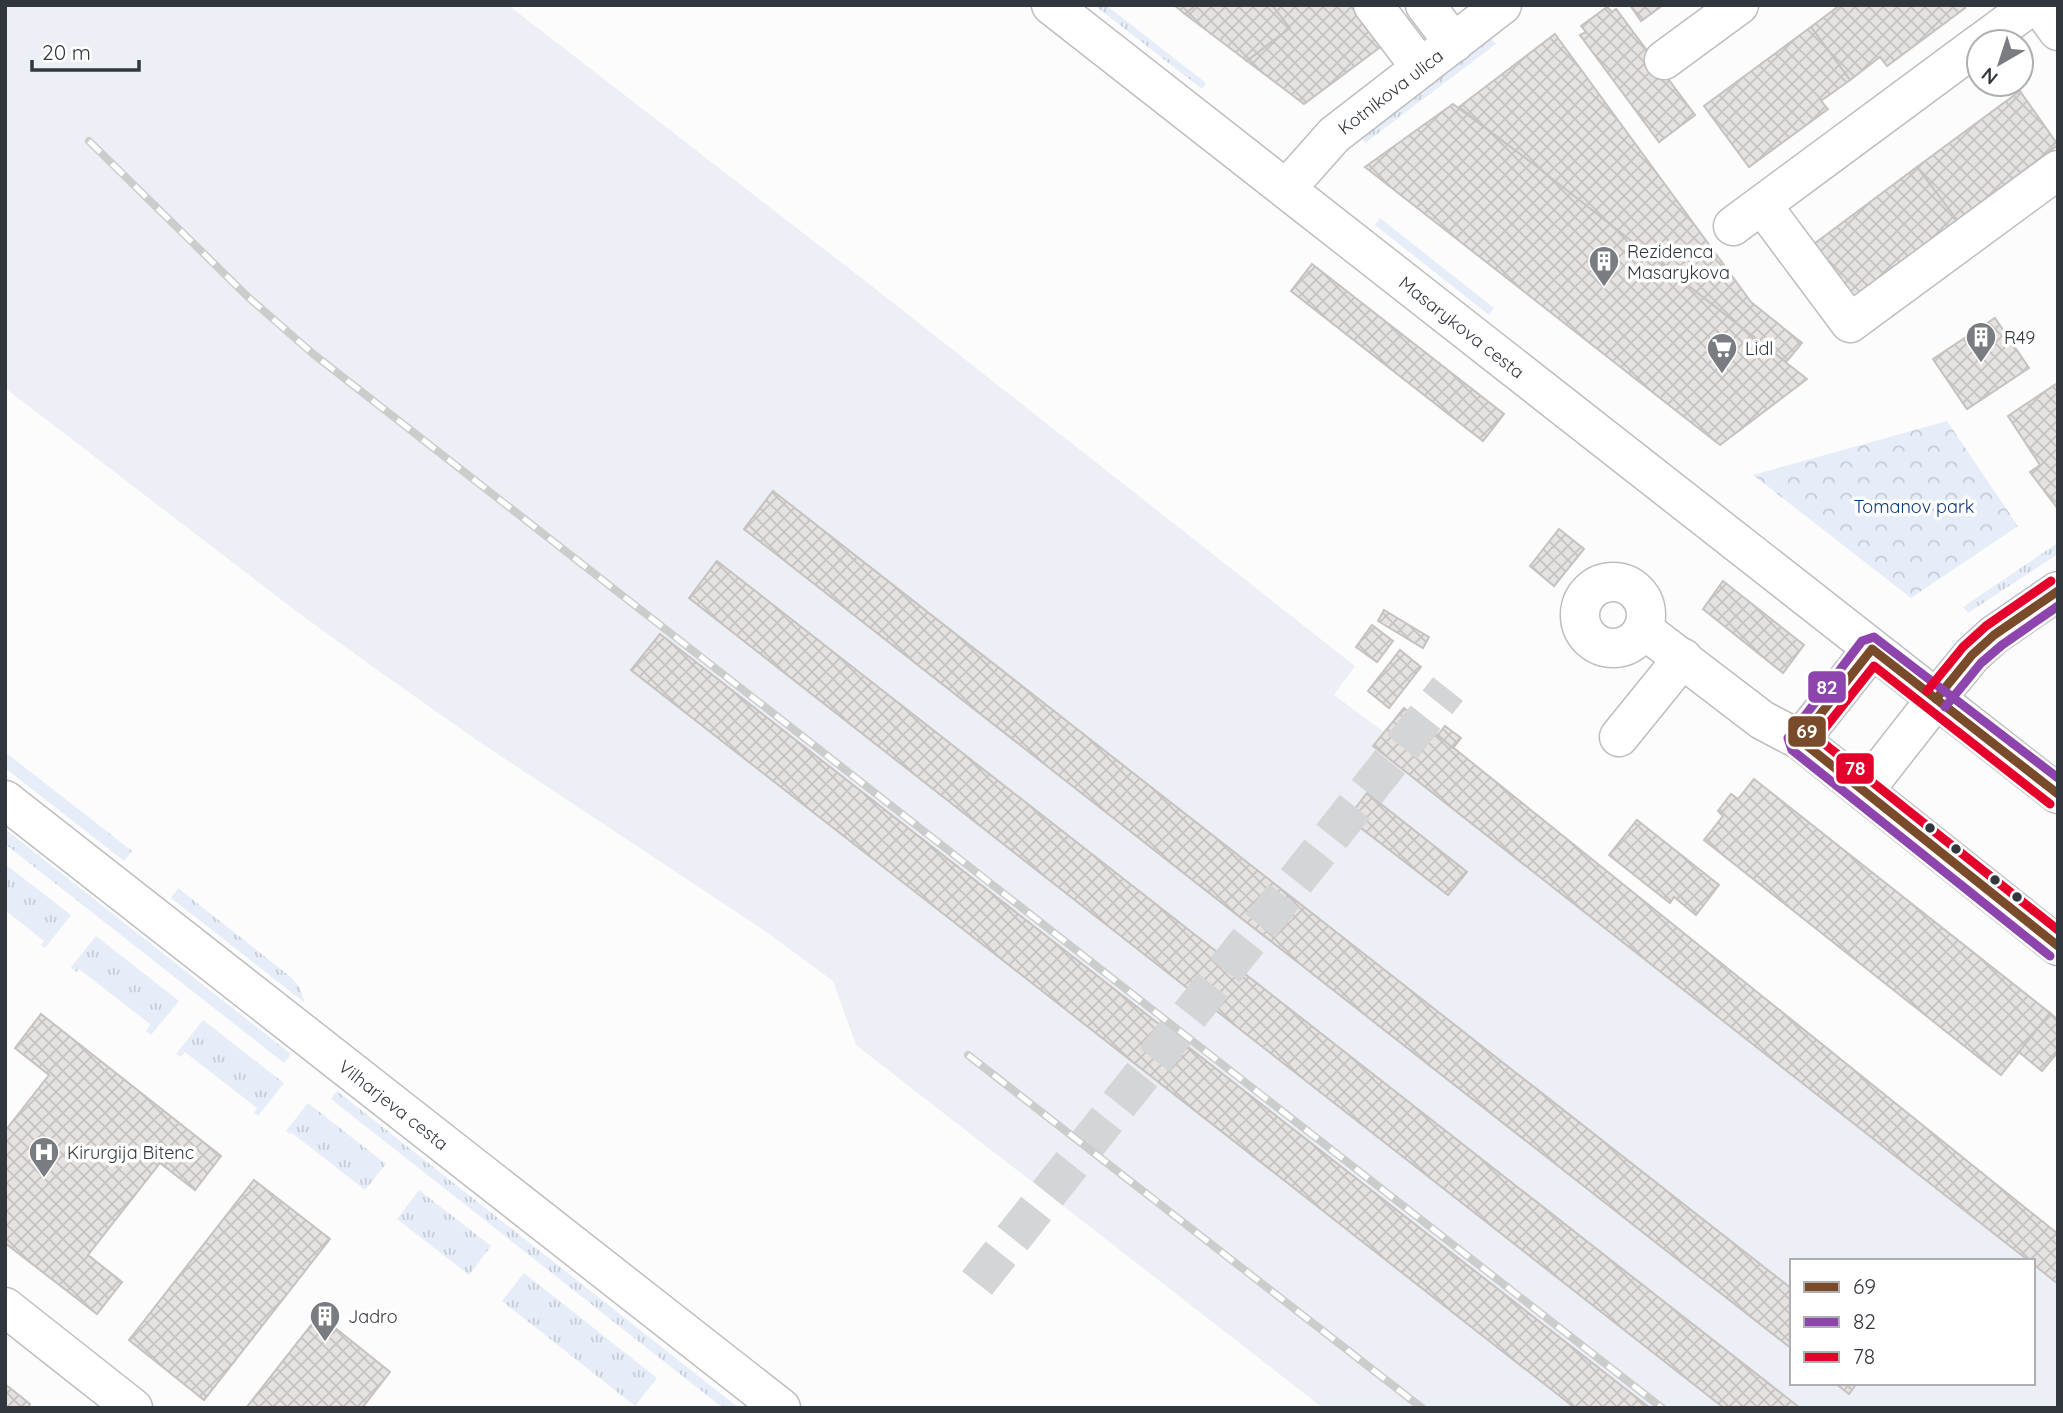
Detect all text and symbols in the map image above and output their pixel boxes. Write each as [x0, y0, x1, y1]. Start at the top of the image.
scale bar [32, 28, 138, 72]
north arrow [1965, 28, 2035, 98]
text: 20 m [42, 39, 91, 65]
street label: Kotnikova ulica [1333, 44, 1448, 139]
text: N [1976, 62, 2002, 90]
place label: Rezidenca Masarykova [1627, 240, 1730, 284]
building icon: Rezidenca Masarykova [1587, 244, 1621, 288]
street label: Masarykova cesta [1395, 271, 1529, 383]
building icon: R49 [1964, 320, 1998, 364]
place label: R49 [2004, 326, 2035, 349]
supermarket icon: Lidl [1705, 331, 1739, 375]
place label: Lidl [1745, 337, 1773, 360]
park label: Tomanov park [1854, 495, 1974, 518]
line badge: 82 [1807, 670, 1847, 704]
text: 82 [1816, 675, 1838, 699]
line badge: 69 [1787, 715, 1827, 748]
text: 69 [1796, 719, 1818, 743]
line badge: 78 [1835, 752, 1875, 785]
text: 78 [1845, 756, 1865, 780]
unlabelled marker [1923, 821, 1937, 835]
unlabelled marker [1949, 842, 1963, 856]
unlabelled marker [1988, 873, 2002, 887]
unlabelled marker [2010, 890, 2024, 904]
street label: Vilharjeva cesta [334, 1055, 453, 1155]
hospital icon: Kirurgija Bitenc [27, 1135, 61, 1179]
place label: Kirurgija Bitenc [67, 1141, 194, 1164]
legend [1790, 1259, 2035, 1385]
text: 69 [1853, 1273, 1876, 1299]
building icon: Jadro [308, 1299, 342, 1343]
place label: Jadro [348, 1305, 398, 1328]
text: 82 [1853, 1308, 1876, 1334]
text: 78 [1853, 1343, 1875, 1369]

